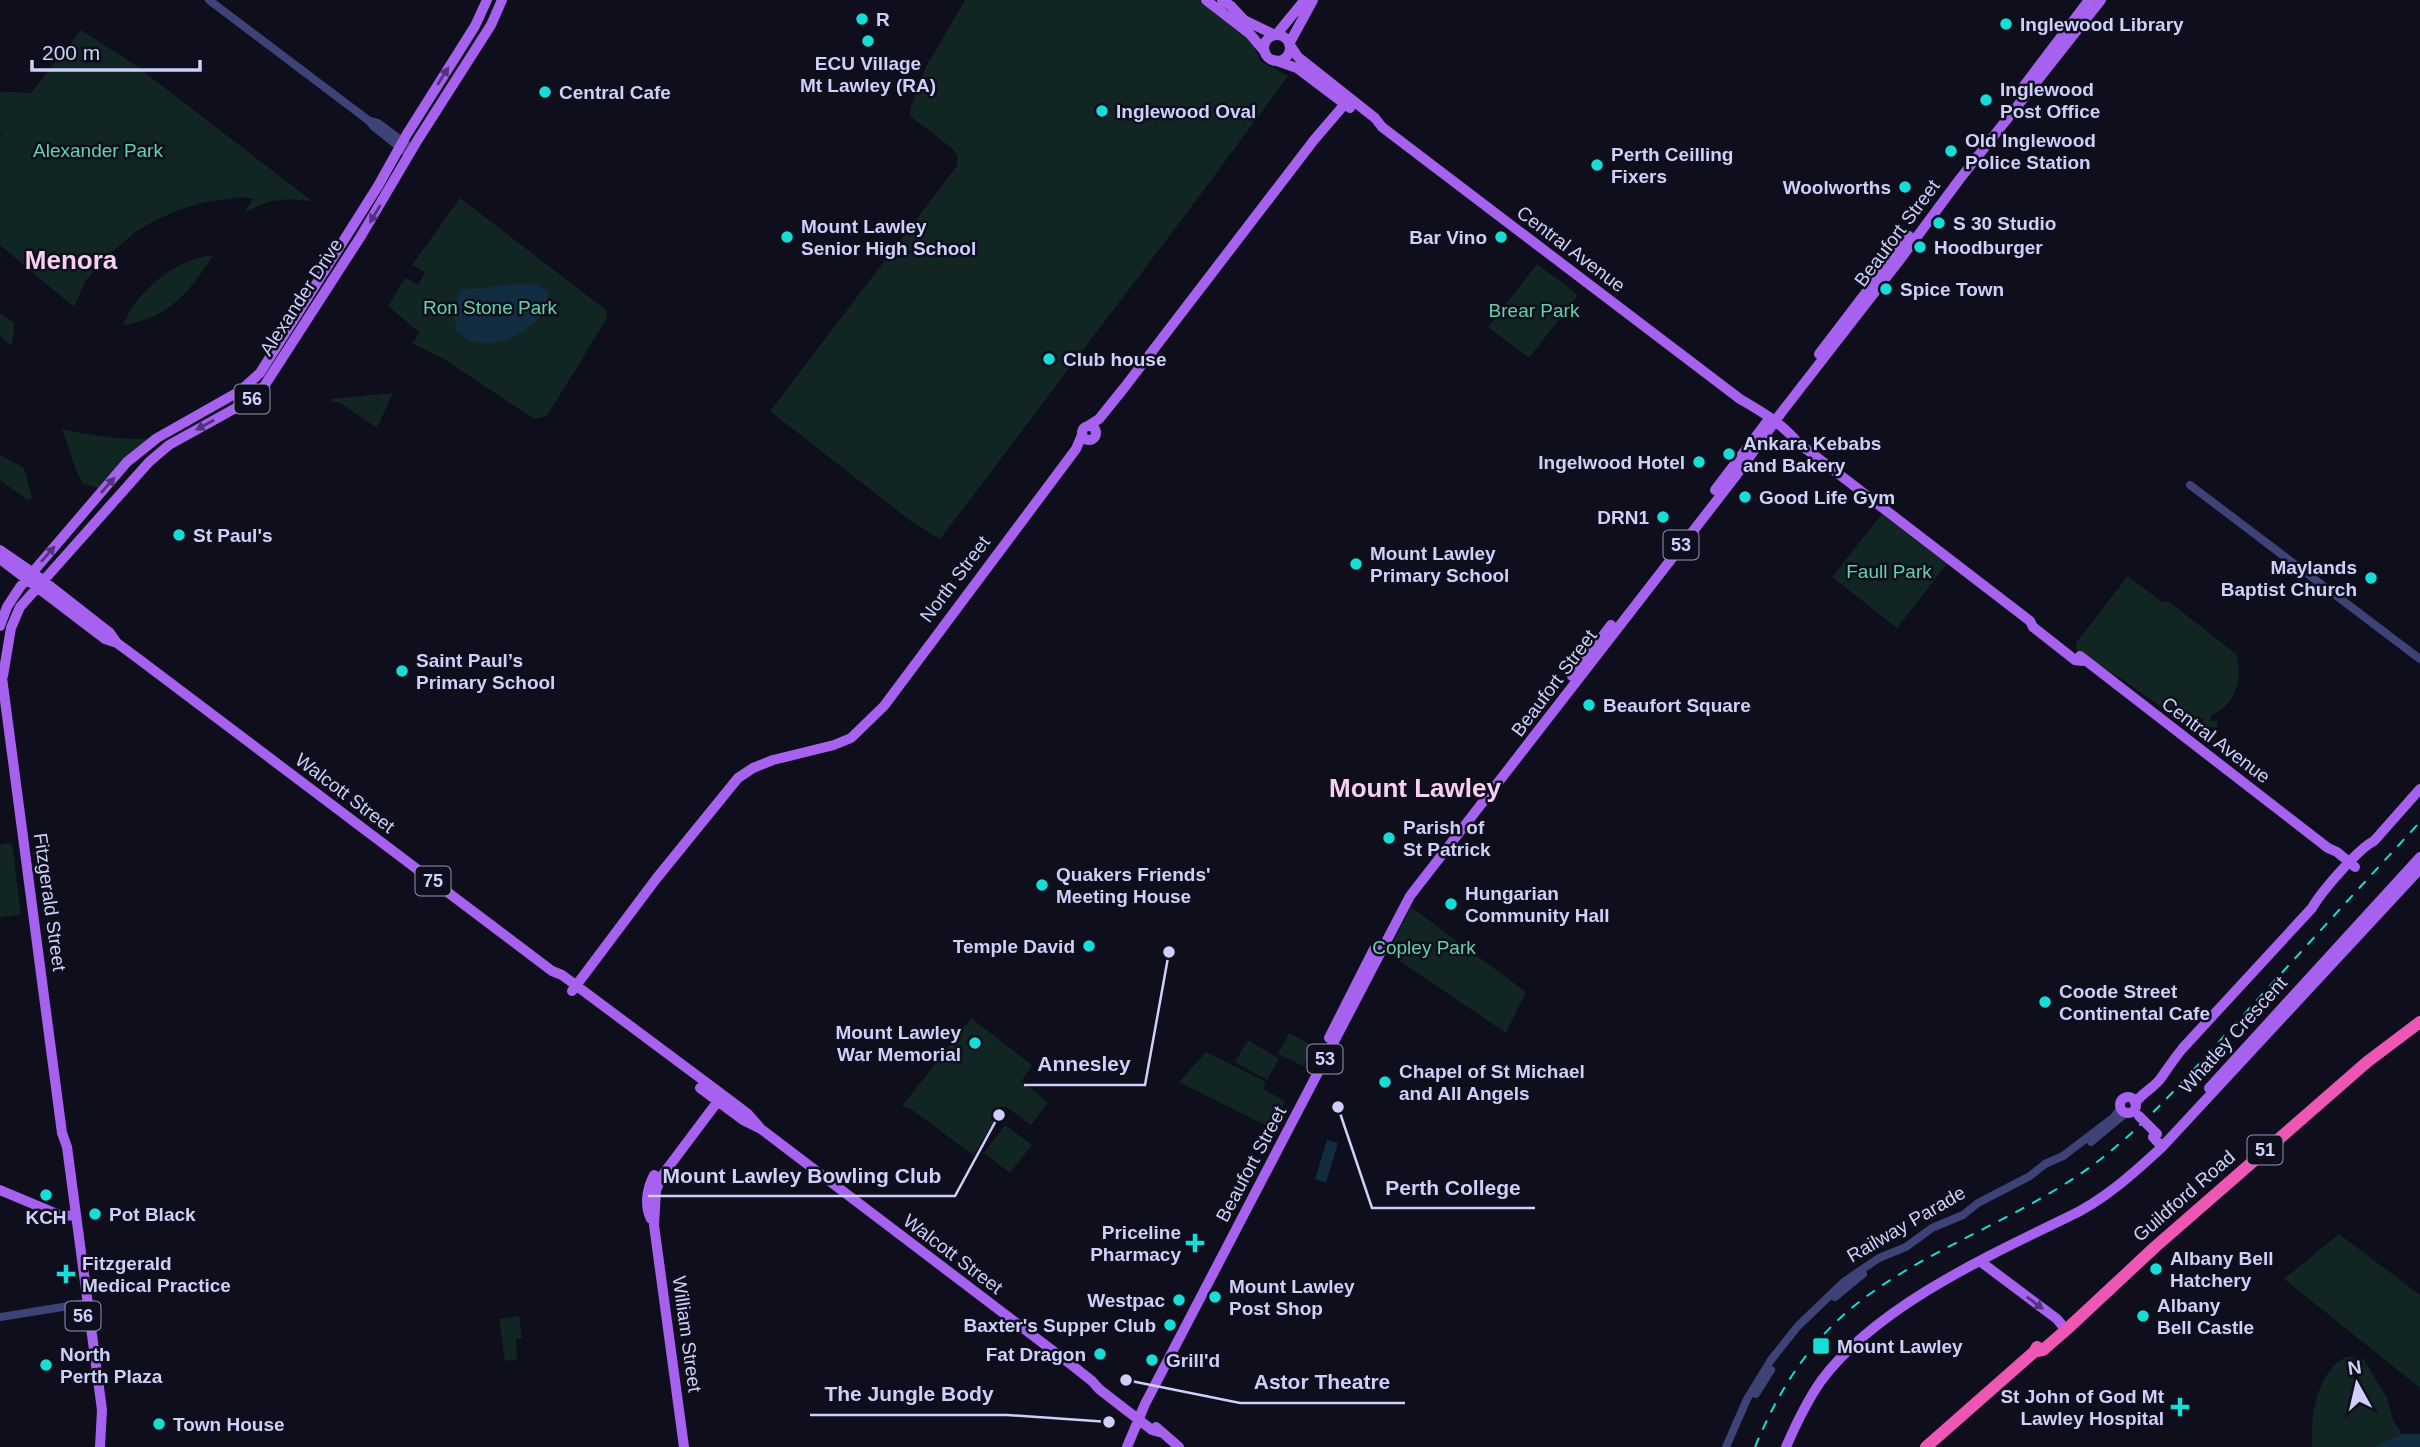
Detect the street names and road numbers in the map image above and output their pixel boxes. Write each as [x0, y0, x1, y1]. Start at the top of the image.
street label: Beaufort Street [1850, 175, 1944, 290]
street label: Central Avenue [1513, 202, 1629, 296]
street label: Alexander Drive [255, 235, 347, 359]
road number: 56 [234, 384, 270, 414]
road number: 53 [1664, 530, 1698, 560]
street label: North Street [916, 531, 995, 626]
street label: Beaufort Street [1507, 625, 1601, 740]
street label: Central Avenue [2158, 693, 2274, 787]
street label: Walcott Street [291, 749, 399, 838]
street label: Fitzgerald Street [30, 832, 70, 973]
road number: 75 [416, 866, 450, 896]
street label: Whatley Crescent [2175, 972, 2291, 1098]
road number: 53 [1308, 1044, 1342, 1074]
street label: Beaufort Street [1212, 1102, 1291, 1225]
road number: 51 [2248, 1135, 2282, 1164]
street label: Guildford Road [2129, 1146, 2239, 1246]
street label: Railway Parade [1843, 1182, 1969, 1266]
street label: Walcott Street [899, 1210, 1007, 1299]
street label: William Street [668, 1275, 706, 1394]
road number: 56 [66, 1302, 100, 1330]

